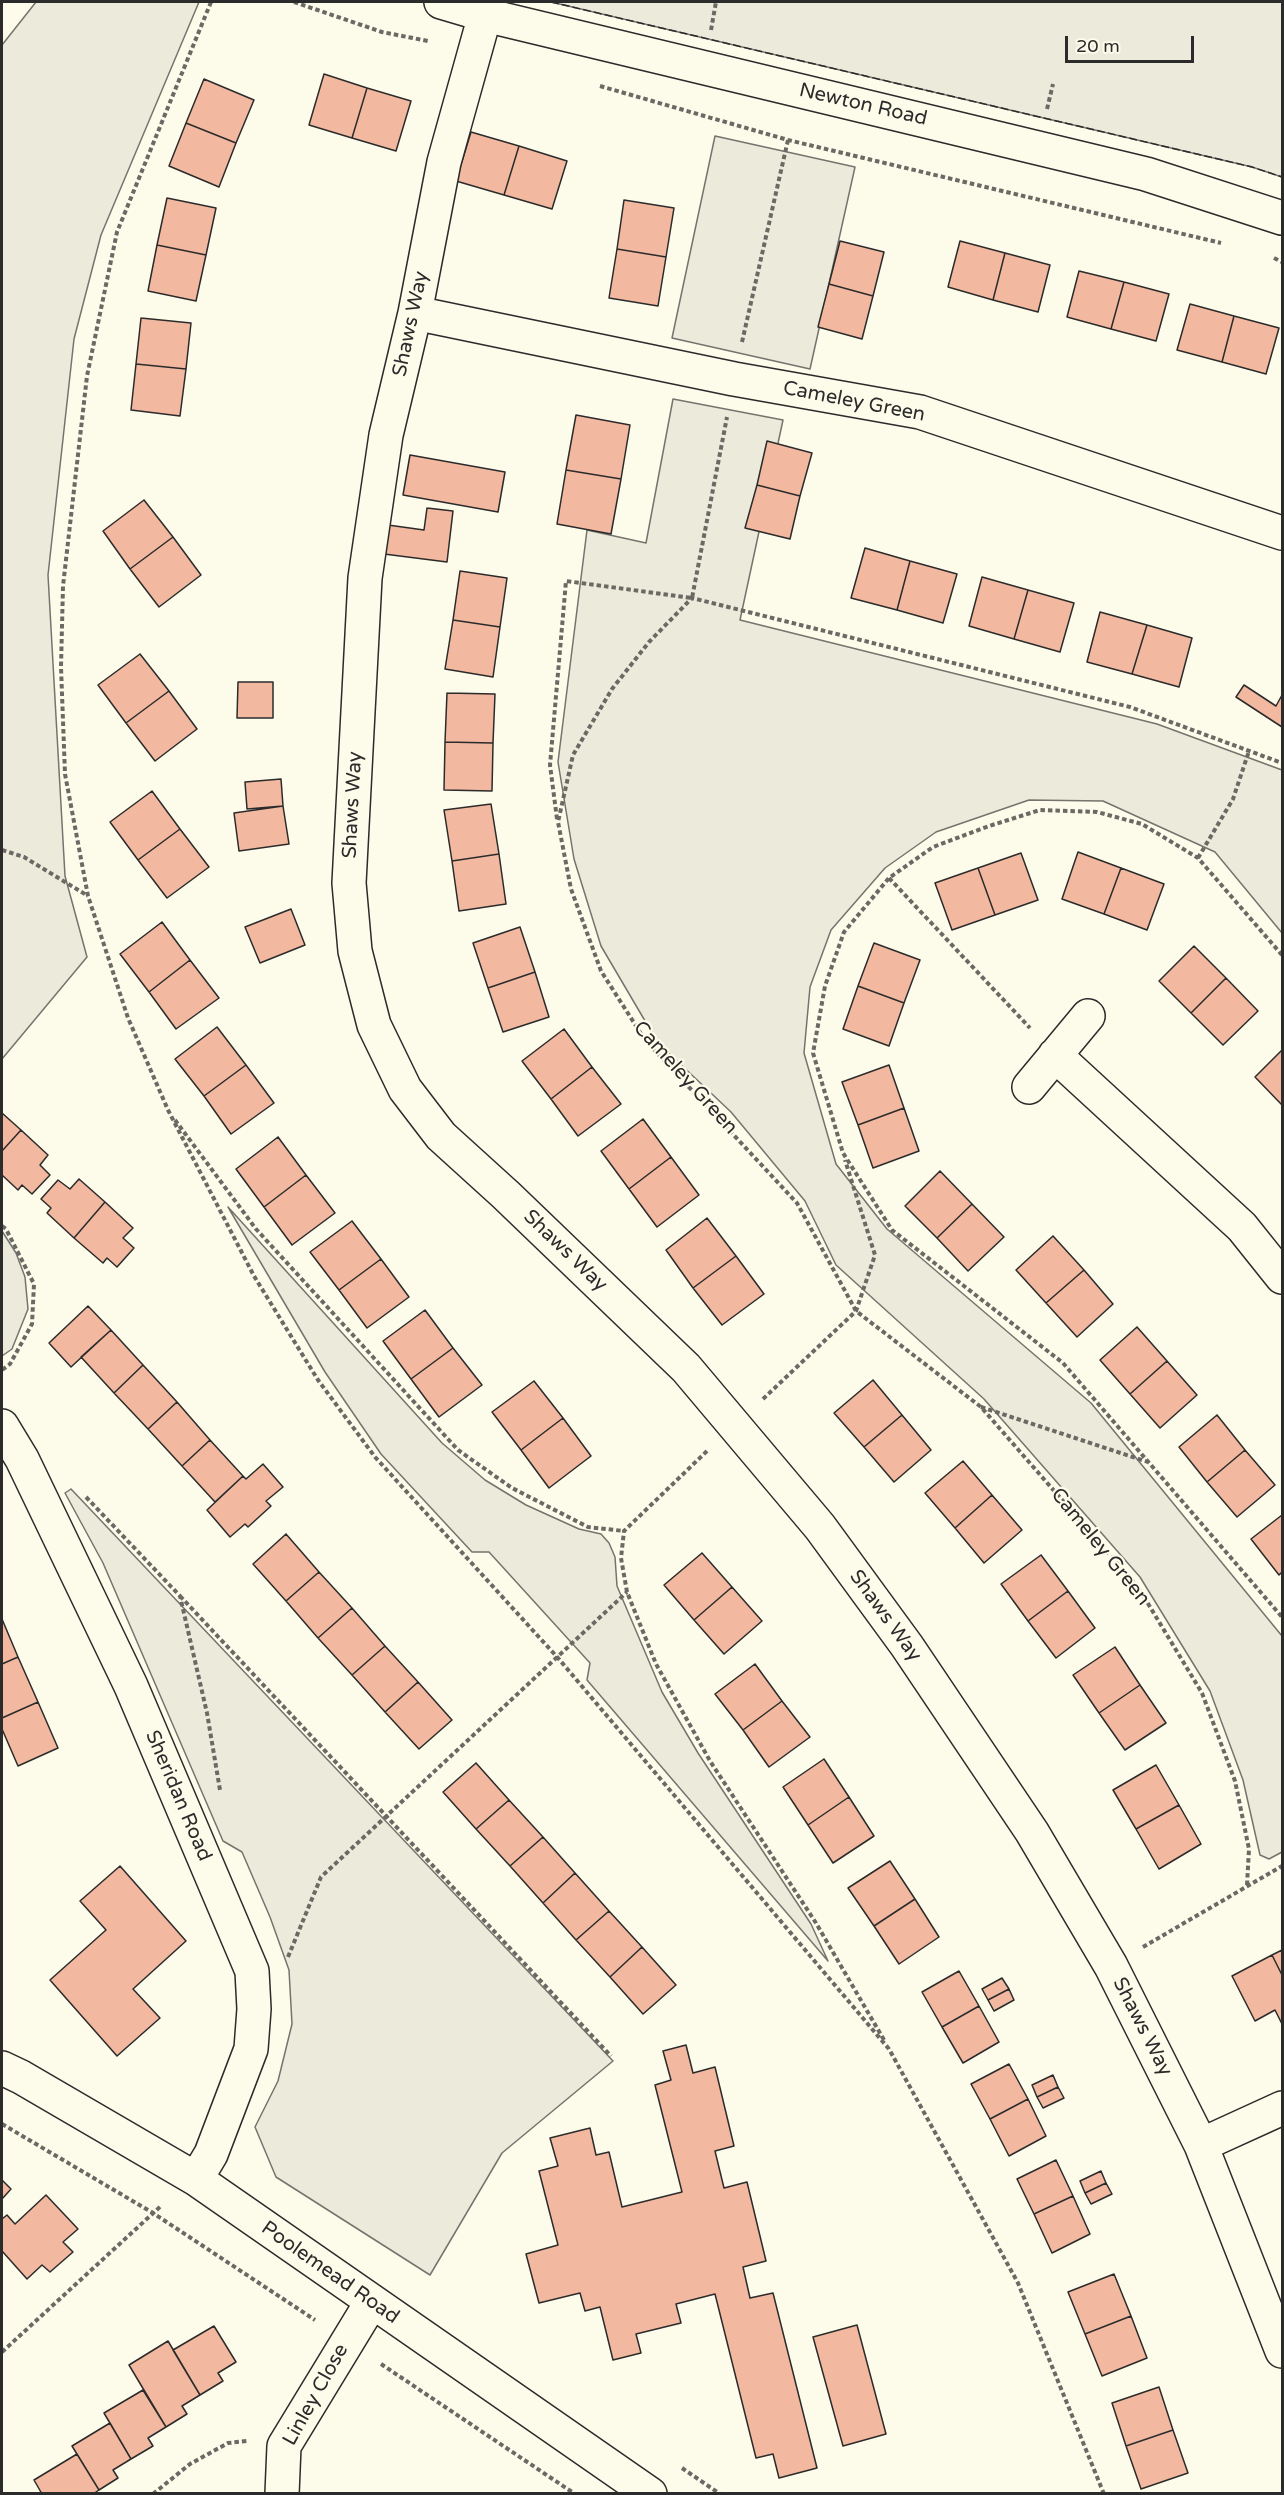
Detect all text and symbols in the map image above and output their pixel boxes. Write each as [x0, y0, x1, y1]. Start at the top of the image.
scale bar [1068, 24, 1197, 62]
text: 20 m [1076, 35, 1120, 57]
street label: Newton Road [797, 79, 929, 131]
street label: Shaws Way [388, 269, 434, 379]
street label: Cameley Green [781, 376, 927, 428]
street label: Shaws Way [338, 751, 368, 859]
street label: Cameley Green [628, 1016, 742, 1140]
street label: Shaws Way [518, 1205, 612, 1297]
street label: Cameley Green [1045, 1483, 1155, 1611]
street label: Shaws Way [844, 1566, 926, 1666]
street label: Sheridan Road [140, 1727, 216, 1865]
street label: Shaws Way [1107, 1974, 1177, 2080]
street label: Poolemead Road [256, 2216, 404, 2330]
street label: Linley Close [278, 2340, 354, 2450]

